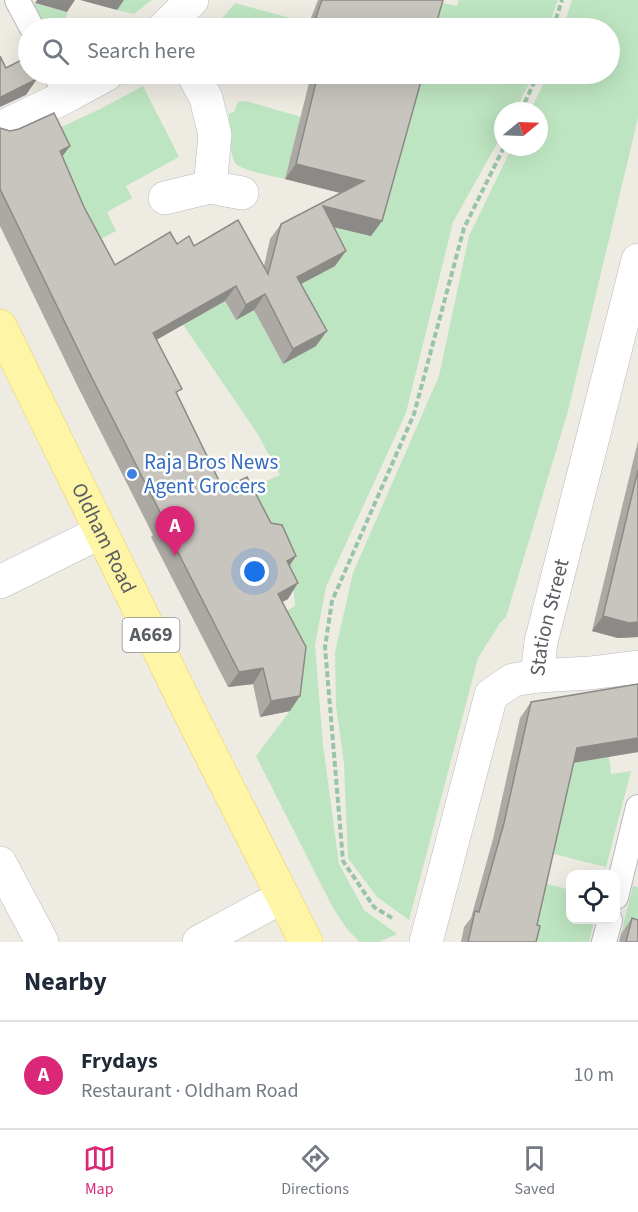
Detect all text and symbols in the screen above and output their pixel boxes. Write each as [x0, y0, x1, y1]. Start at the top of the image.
search box [18, 18, 620, 84]
icon: search [39, 35, 72, 68]
text: Search here [87, 35, 195, 67]
north arrow [494, 102, 548, 156]
place label: Raja Bros News Agent Grocers [144, 447, 278, 501]
marker: Raja Bros News Agent Grocers [125, 467, 139, 481]
street label: Oldham Road [64, 477, 144, 598]
pin: A [156, 506, 195, 556]
street label: Station Street [522, 555, 577, 678]
your location [240, 557, 269, 586]
road number: A669 [122, 618, 180, 652]
map controls [566, 870, 620, 924]
button: locate [566, 870, 620, 924]
text: Nearby [24, 963, 107, 1000]
text: Frydays [81, 1045, 158, 1077]
text: A [38, 1061, 49, 1089]
text: 10 m [574, 1061, 614, 1089]
text: Restaurant · Oldham Road [81, 1077, 299, 1105]
tab: Map [83, 1142, 116, 1200]
tab: Directions [281, 1142, 349, 1200]
tab: Saved [514, 1142, 555, 1200]

